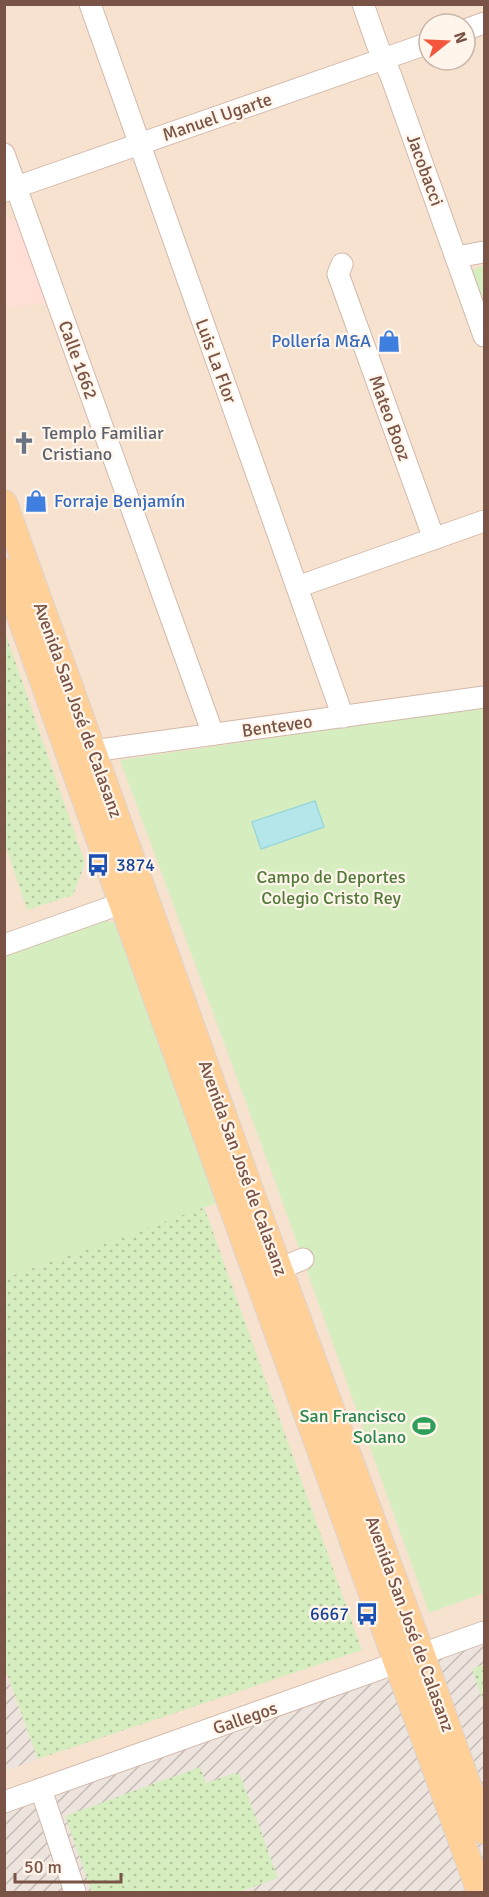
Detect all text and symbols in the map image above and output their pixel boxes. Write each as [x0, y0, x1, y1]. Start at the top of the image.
north arrow [417, 12, 477, 72]
text: N [449, 29, 472, 46]
street label: Manuel Ugarte [159, 88, 275, 146]
street label: Jacobacci [402, 131, 448, 209]
street label: Luis La Flor [191, 316, 242, 407]
street label: Calle 1662 [54, 318, 102, 402]
shop icon: Pollería M&A [376, 328, 402, 354]
place label: Pollería M&A [271, 330, 371, 352]
street label: Mateo Booz [364, 372, 416, 464]
place label: Templo Familiar Cristiano [42, 422, 164, 465]
church icon: Templo Familiar Cristiano [11, 430, 37, 456]
shop icon: Forraje Benjamín [23, 488, 49, 514]
place label: Forraje Benjamín [54, 490, 185, 512]
street label: Avenida San José de Calasanz [29, 599, 127, 821]
street label: Benteveo [240, 710, 314, 742]
bus stop icon: 3874 [85, 852, 111, 878]
place label: 3874 [116, 854, 155, 876]
park label: Campo de Deportes Colegio Cristo Rey [256, 866, 406, 909]
street label: Avenida San José de Calasanz [194, 1057, 292, 1279]
place label: San Francisco Solano [300, 1405, 406, 1448]
sports icon: San Francisco Solano [411, 1413, 437, 1439]
street label: Avenida San José de Calasanz [361, 1513, 459, 1735]
bus stop icon: 6667 [354, 1601, 380, 1627]
place label: 6667 [310, 1603, 349, 1625]
street label: Gallegos [210, 1697, 280, 1739]
scale bar [15, 1846, 122, 1884]
text: 50 m [24, 1856, 62, 1878]

